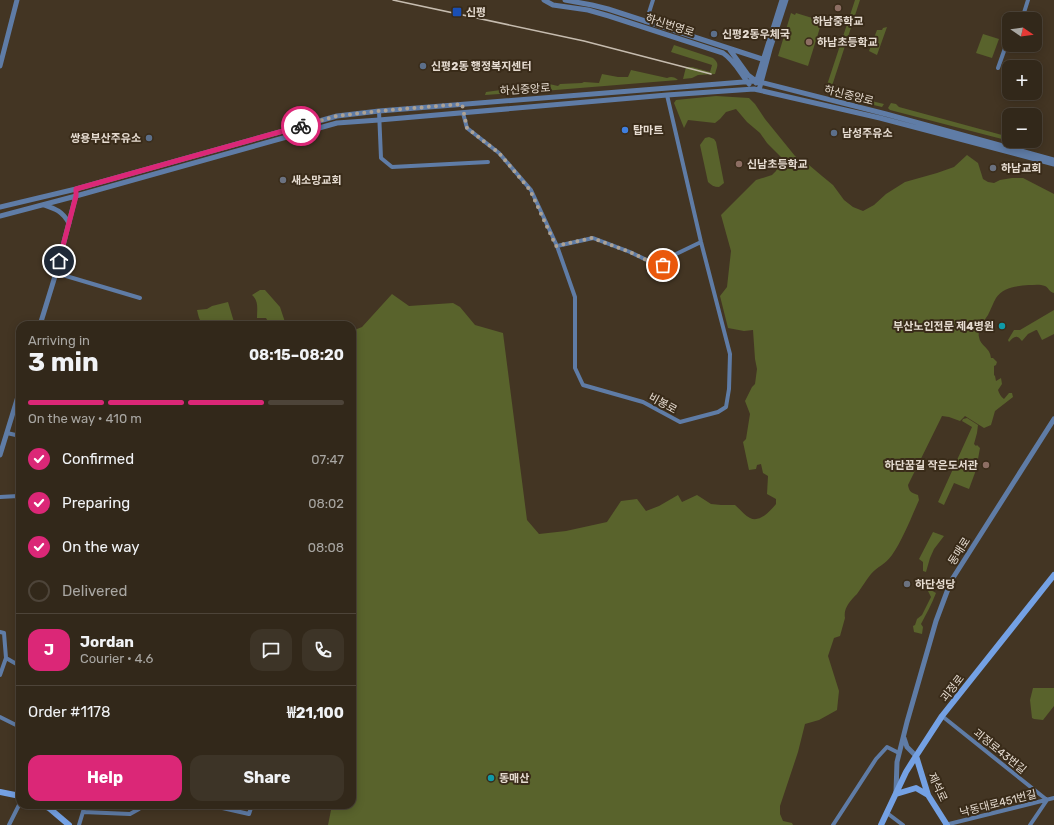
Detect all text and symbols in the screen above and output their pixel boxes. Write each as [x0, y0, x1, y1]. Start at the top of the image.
marker: 하남중학교 [833, 3, 843, 13]
marker: 신평 [451, 6, 463, 18]
place label: 신평 [466, 6, 486, 19]
street label: 하신번영로 [644, 11, 696, 39]
north arrow [1002, 12, 1042, 52]
map controls [1002, 12, 1042, 148]
place label: 하남중학교 [813, 15, 863, 28]
place label: 신평2동우체국 [722, 28, 790, 41]
marker: 신평2동우체국 [709, 29, 719, 39]
place label: 하남초등학교 [817, 36, 878, 49]
marker: 하남초등학교 [804, 37, 814, 47]
place label: 신평2동 행정복지센터 [431, 60, 532, 73]
button: + [1002, 60, 1042, 100]
marker: 신평2동 행정복지센터 [418, 61, 428, 71]
street label: 하신중앙로 [499, 81, 551, 98]
street label: 하신중앙로 [823, 83, 875, 108]
courier [281, 106, 321, 146]
button: − [1002, 108, 1042, 148]
icon: bike [290, 115, 312, 137]
place label: 탑마트 [633, 124, 663, 137]
marker: 탑마트 [620, 125, 630, 135]
place label: 남성주유소 [842, 127, 893, 140]
marker: 남성주유소 [829, 128, 839, 138]
place label: 쌍용부산주유소 [70, 132, 141, 145]
marker: 쌍용부산주유소 [144, 133, 154, 143]
place label: 신남초등학교 [747, 158, 808, 171]
marker: 신남초등학교 [734, 159, 744, 169]
place label: 하남교회 [1001, 162, 1041, 175]
marker: 하남교회 [988, 163, 998, 173]
place label: 새소망교회 [291, 174, 342, 187]
marker: 새소망교회 [278, 175, 288, 185]
pin [42, 244, 76, 278]
pin [646, 248, 680, 282]
icon: home [48, 250, 70, 272]
icon: bag [652, 254, 674, 276]
place label: 부산노인전문 제4병원 [893, 320, 994, 333]
marker: 부산노인전문 제4병원 [997, 321, 1007, 331]
text: Arriving in [28, 333, 90, 348]
text: 08:15–08:20 [249, 346, 344, 364]
text: 3 min [28, 347, 99, 378]
street label: 비봉로 [646, 390, 679, 416]
text: On the way · 410 m [28, 411, 142, 426]
icon: check [28, 448, 50, 470]
text: Confirmed [62, 450, 134, 468]
text: 07:47 [311, 452, 344, 467]
place label: 하단꿈길 작은도서관 [885, 459, 978, 472]
marker: 하단꿈길 작은도서관 [981, 460, 991, 470]
icon: check [28, 492, 50, 514]
text: Preparing [62, 494, 130, 512]
text: 08:02 [308, 496, 344, 511]
street label: 동매로 [946, 535, 973, 568]
icon: check [28, 536, 50, 558]
text: On the way [62, 538, 140, 556]
text: 08:08 [308, 540, 344, 555]
place label: 하단성당 [915, 578, 955, 591]
marker: 하단성당 [902, 579, 912, 589]
text: Delivered [62, 582, 127, 600]
button: chat [250, 629, 292, 671]
button: phone [302, 629, 344, 671]
text: Jordan [80, 633, 134, 651]
text: J [44, 641, 54, 659]
text: Courier · 4.6 [80, 651, 153, 666]
street label: 괴정로 [938, 672, 967, 704]
text: Order #1178 [28, 703, 111, 721]
text: ₩21,100 [287, 704, 344, 722]
street label: 괴정로43번길 [971, 726, 1029, 777]
button: Help [28, 755, 182, 801]
button: Share [190, 755, 344, 801]
street label: 제석로 [925, 771, 950, 804]
place label: 동매산 [499, 772, 529, 785]
marker: 동매산 [486, 773, 496, 783]
street label: 낙동대로451번길 [958, 788, 1038, 819]

